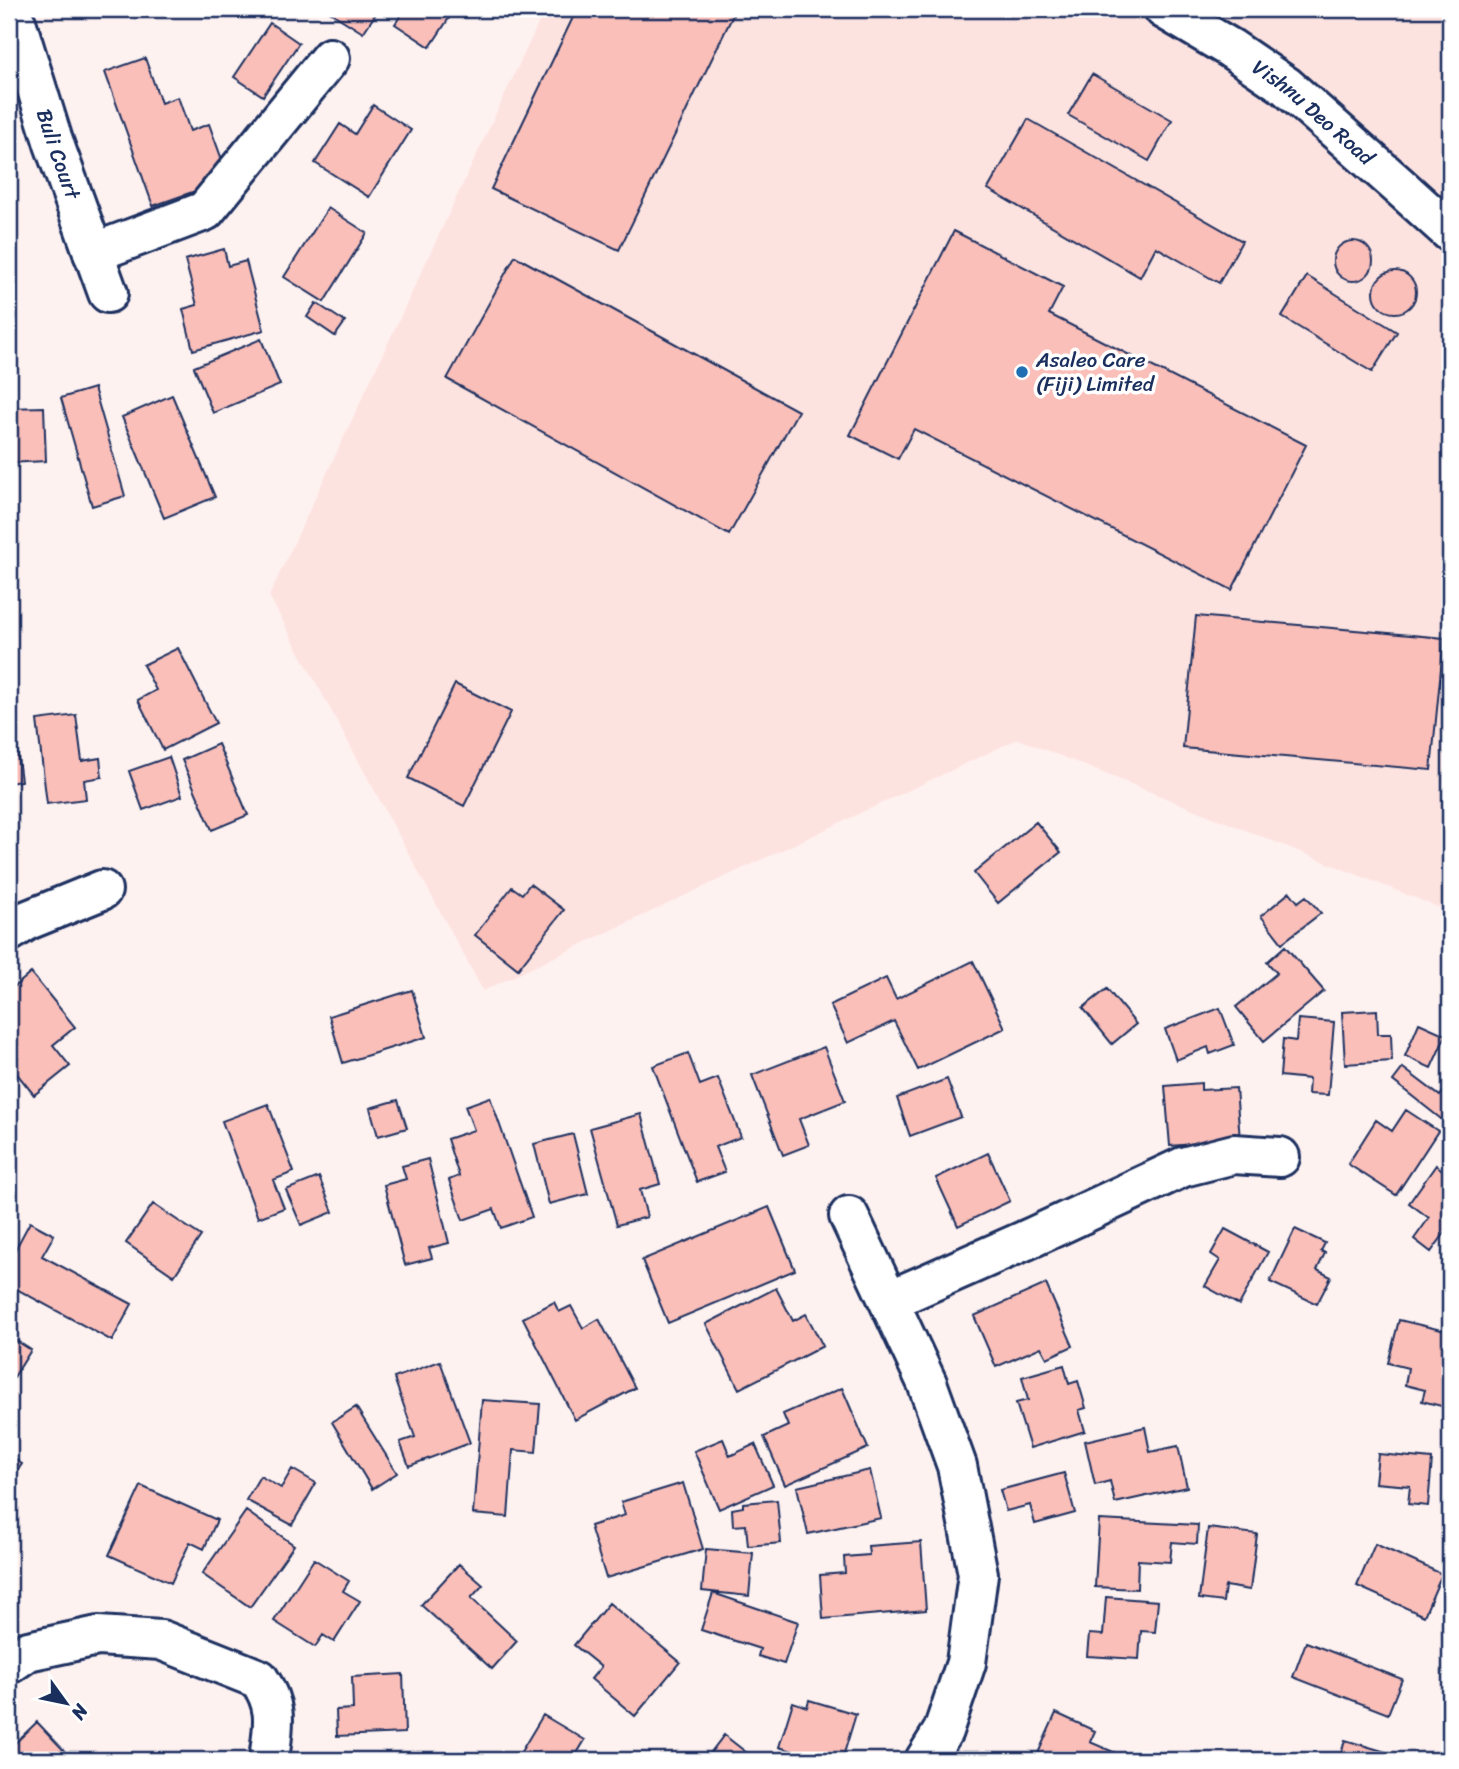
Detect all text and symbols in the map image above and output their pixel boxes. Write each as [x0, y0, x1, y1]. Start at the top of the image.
street label: Vishnu Deo Road [1244, 49, 1385, 176]
street label: Buli Court [25, 104, 92, 206]
place label: Asaleo Care (Fiji) Limited [1035, 341, 1156, 403]
marker: Asaleo Care (Fiji) Limited [1014, 364, 1030, 380]
north arrow [32, 1668, 102, 1738]
text: N [62, 1697, 98, 1727]

